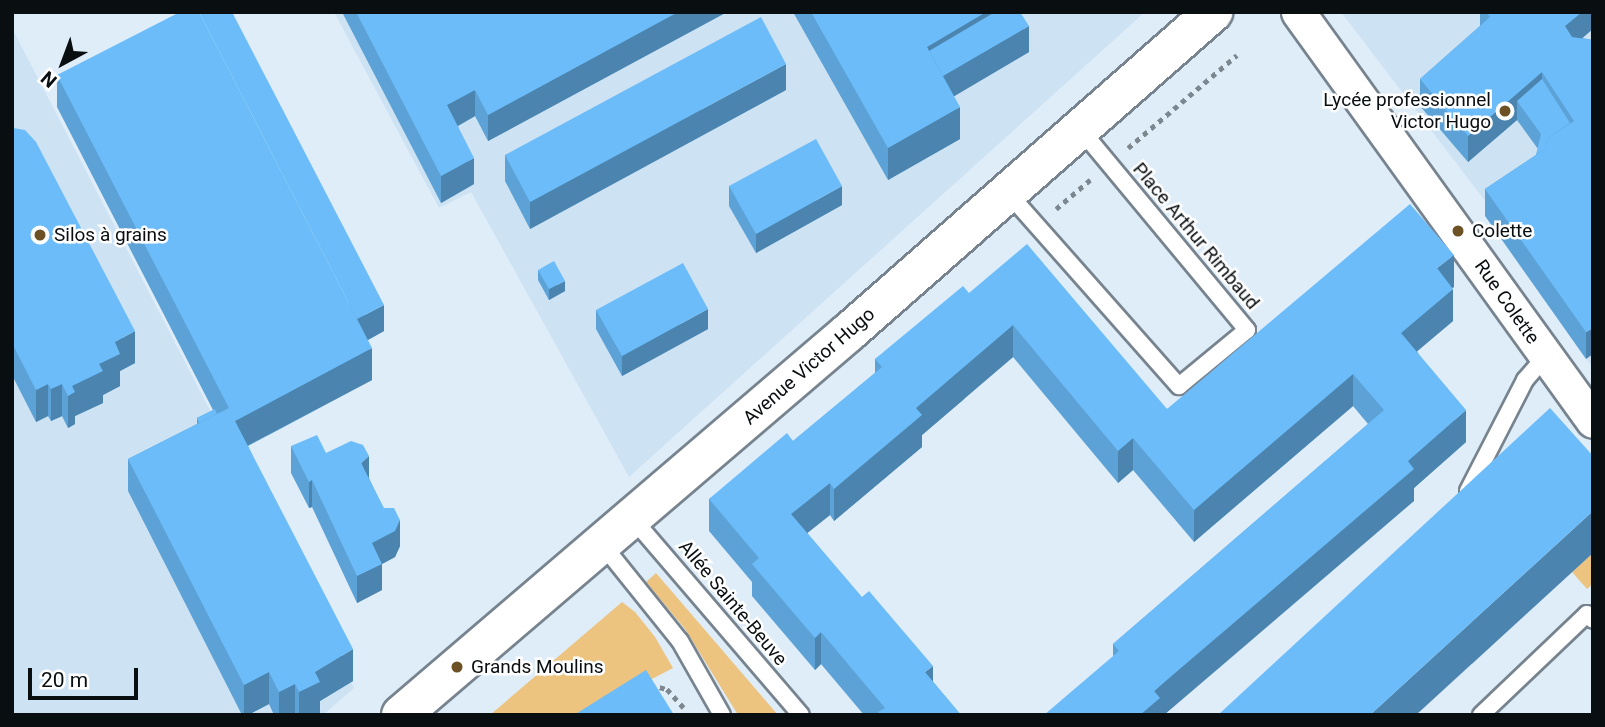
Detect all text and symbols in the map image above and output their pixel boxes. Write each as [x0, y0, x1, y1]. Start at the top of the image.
north arrow [28, 28, 98, 98]
text: N [36, 66, 61, 92]
place label: Lycée professionnel Victor Hugo [1323, 89, 1491, 133]
marker: Lycée professionnel Victor Hugo [1497, 103, 1513, 119]
street label: Place Arthur Rimbaud [1128, 158, 1264, 314]
place label: Colette [1472, 220, 1532, 242]
marker: Colette [1450, 223, 1466, 239]
place label: Silos à grains [54, 224, 167, 246]
marker: Silos à grains [32, 227, 48, 243]
street label: Rue Colette [1470, 256, 1544, 348]
street label: Avenue Victor Hugo [738, 303, 880, 429]
street label: Allée Sainte-Beuve [674, 536, 792, 670]
scale bar [32, 654, 142, 698]
place label: Grands Moulins [471, 656, 604, 678]
marker: Grands Moulins [449, 659, 465, 675]
text: 20 m [41, 668, 88, 692]

